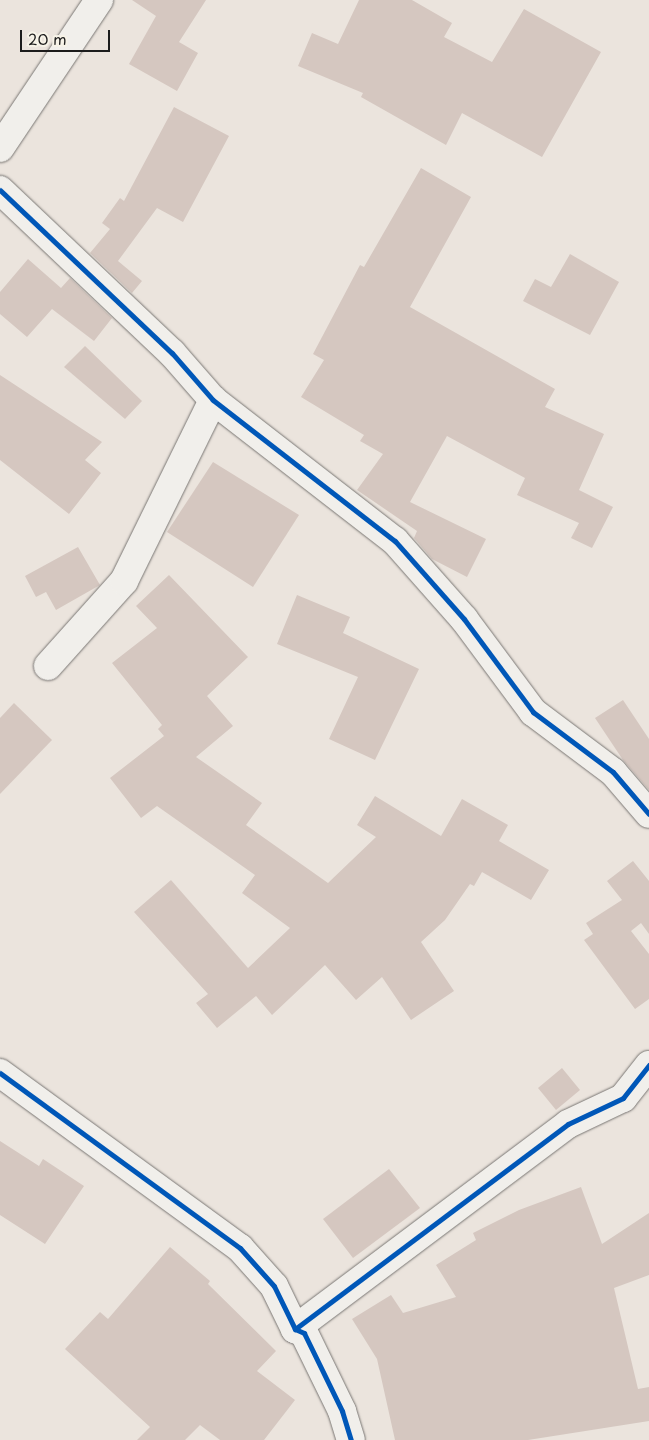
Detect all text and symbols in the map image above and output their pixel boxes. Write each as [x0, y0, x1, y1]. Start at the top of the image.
scale bar [22, 20, 112, 52]
text: 20 m [28, 27, 67, 50]

